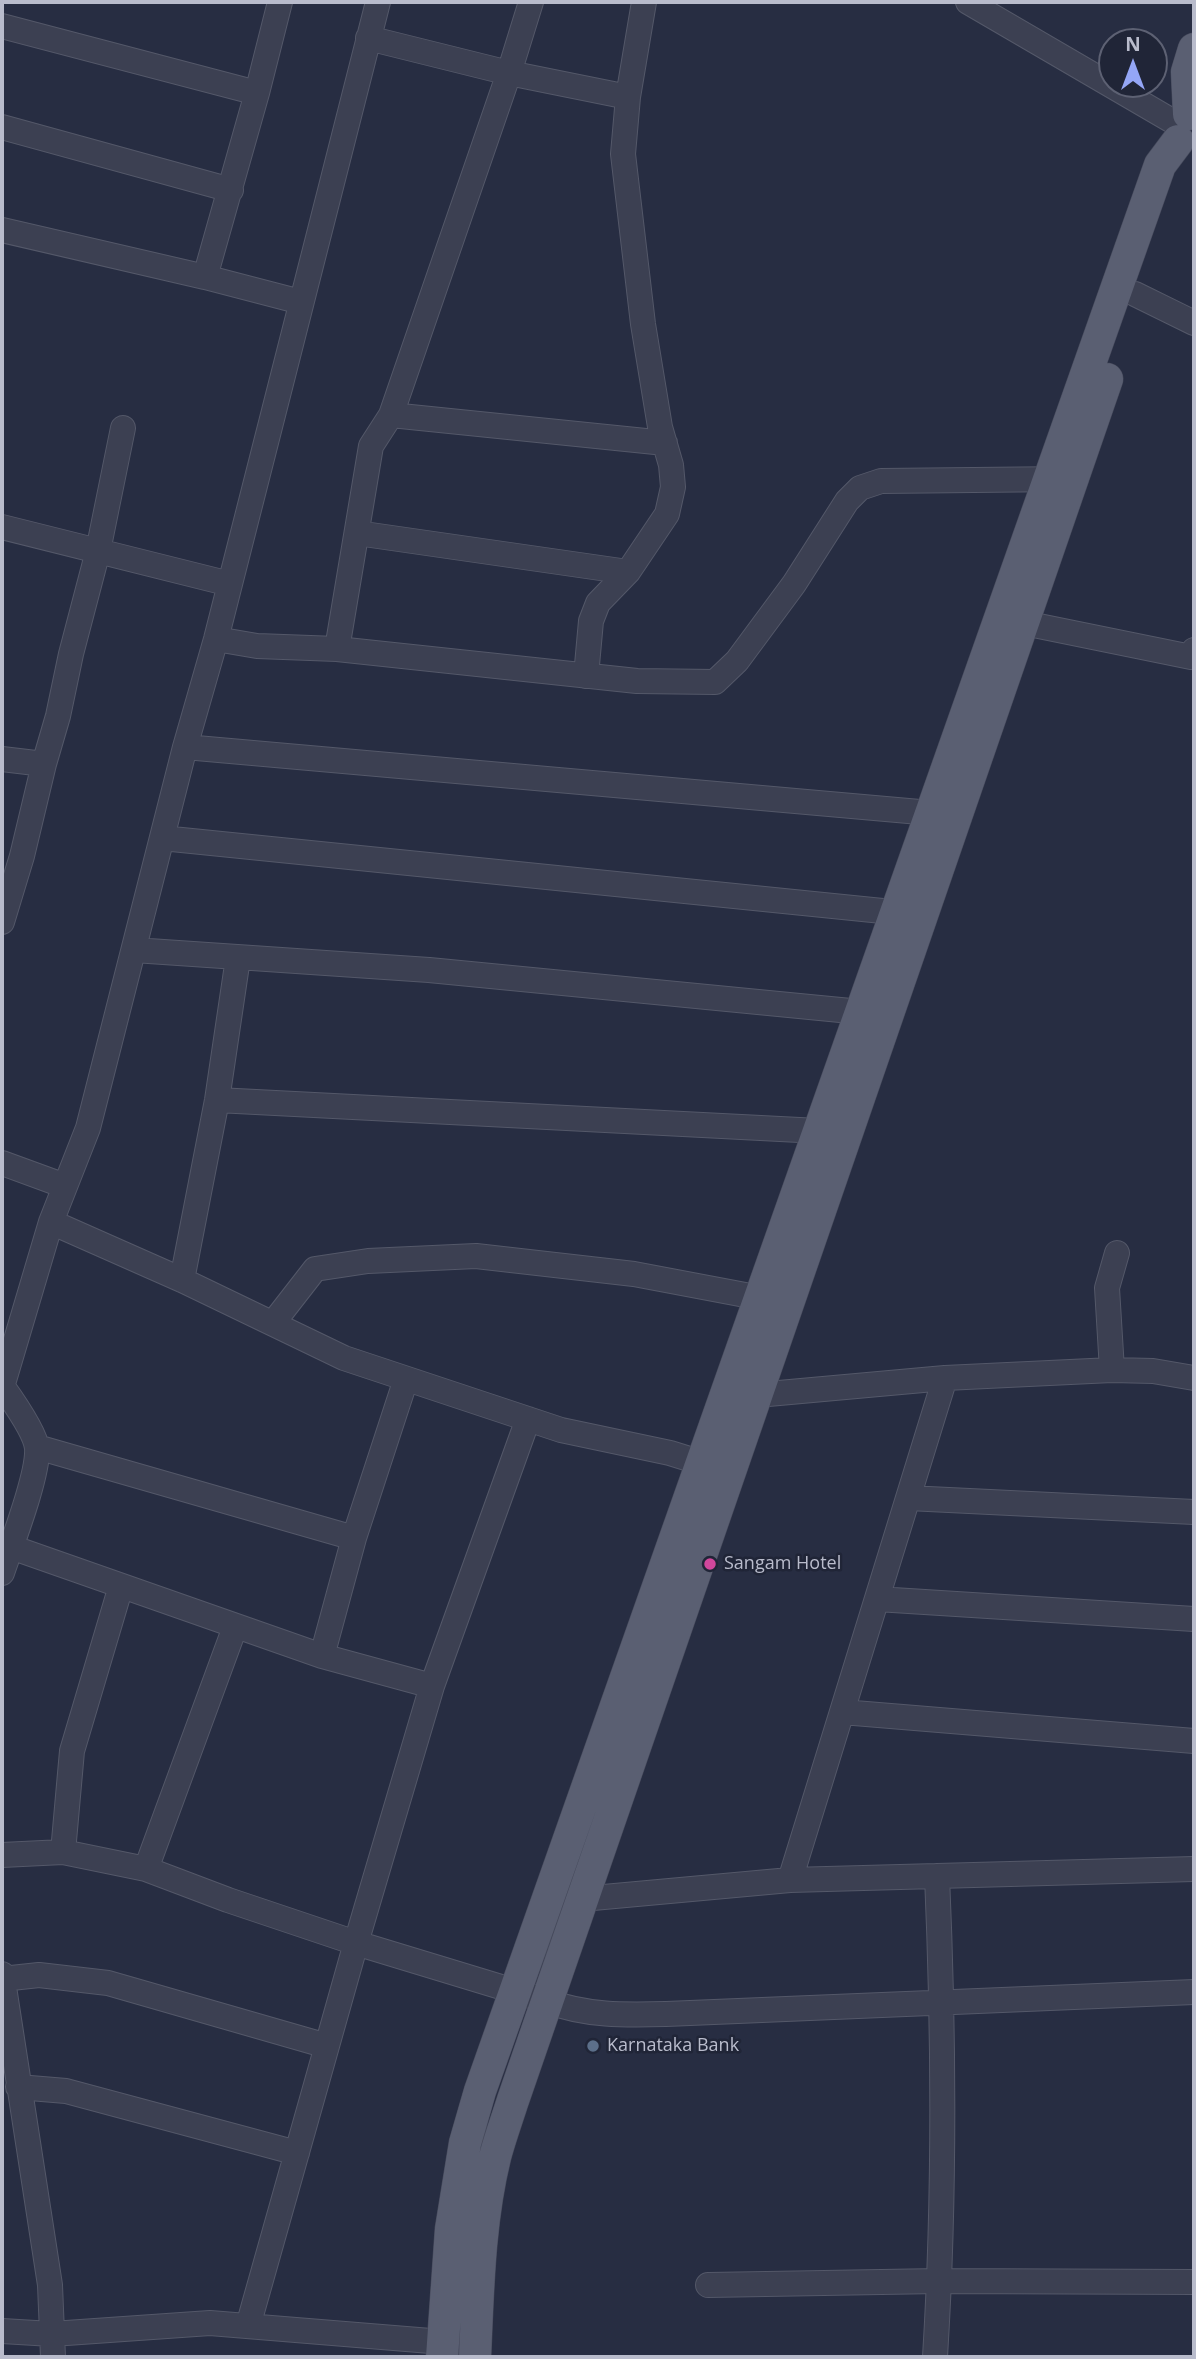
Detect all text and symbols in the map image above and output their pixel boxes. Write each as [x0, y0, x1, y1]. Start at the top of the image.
north arrow [1098, 28, 1168, 98]
text: N [1125, 31, 1141, 57]
place label: Sangam Hotel [724, 1553, 841, 1575]
marker: Sangam Hotel [702, 1556, 718, 1572]
place label: Karnataka Bank [607, 2035, 739, 2057]
marker: Karnataka Bank [585, 2038, 601, 2054]

